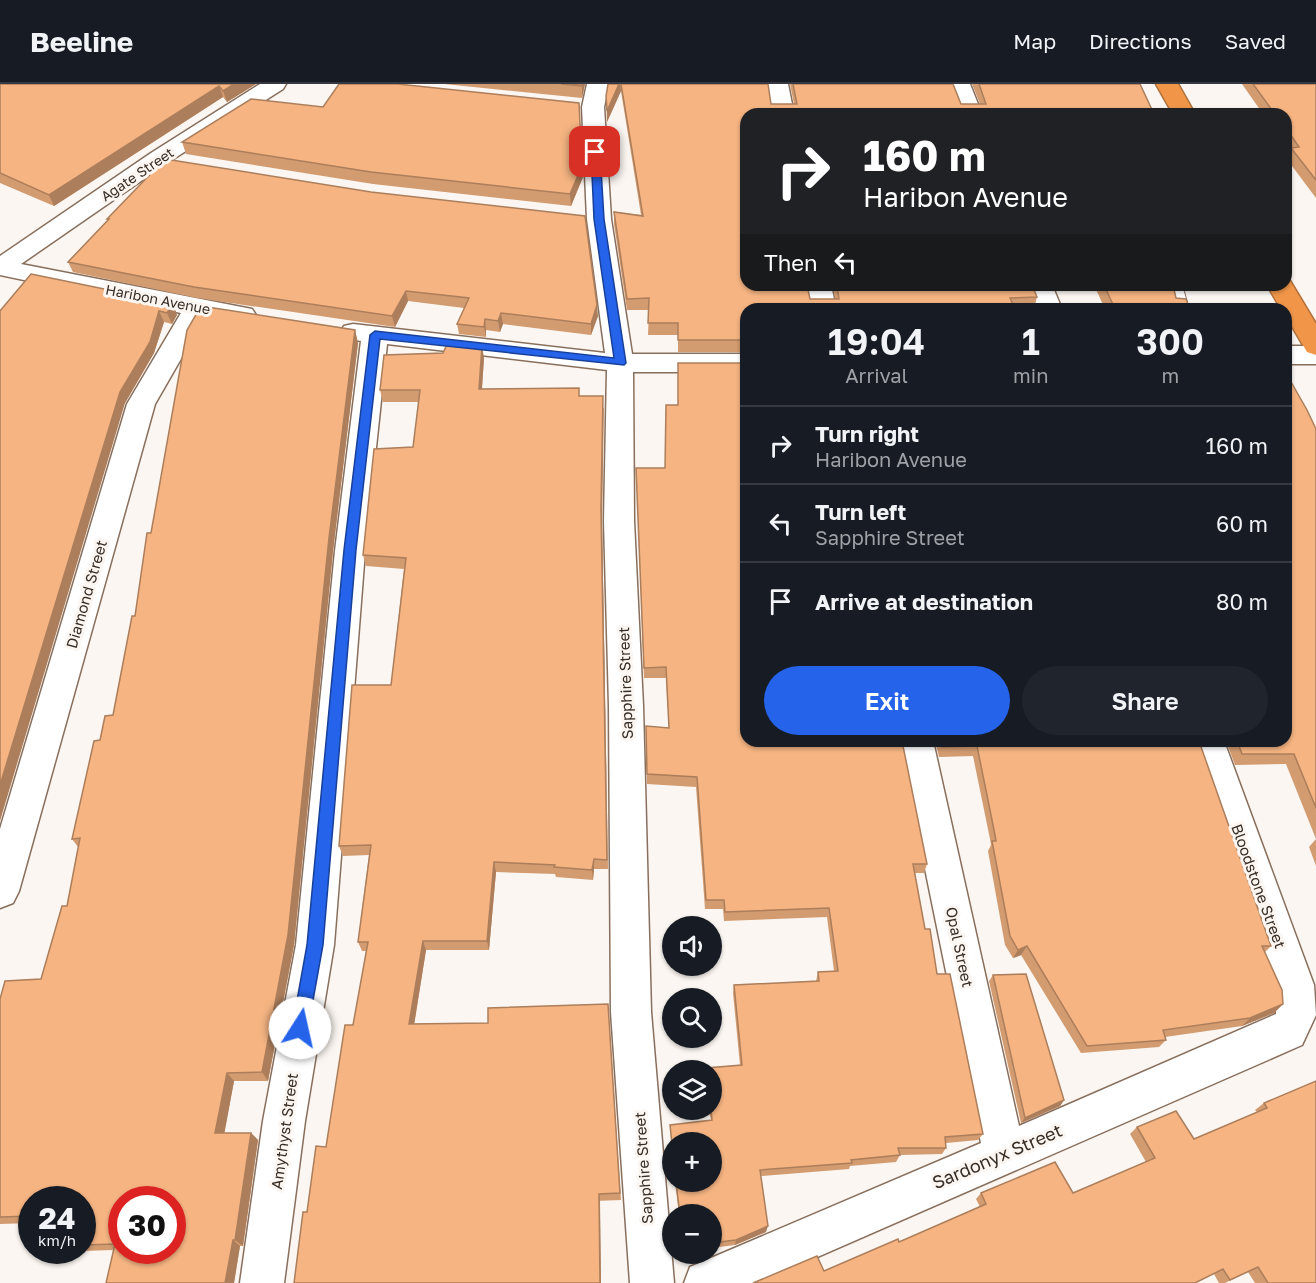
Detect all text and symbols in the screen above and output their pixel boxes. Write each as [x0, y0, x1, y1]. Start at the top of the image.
text: Beeline [30, 25, 133, 58]
text: Map [1013, 28, 1056, 54]
text: Directions [1089, 28, 1192, 54]
text: Saved [1225, 28, 1286, 54]
pin [569, 126, 620, 177]
text: 160 m [863, 130, 986, 180]
icon: right [764, 132, 842, 210]
icon: arrive [578, 135, 611, 168]
street label: Agate Street [97, 143, 177, 205]
text: Haribon Avenue [863, 181, 1068, 213]
icon: left [829, 246, 862, 279]
text: Then [764, 249, 817, 276]
street label: Haribon Avenue [104, 281, 212, 317]
text: 19:04 [828, 320, 925, 363]
text: 1 [1022, 320, 1040, 363]
text: 300 [1136, 320, 1204, 363]
text: Arrival [845, 363, 908, 387]
text: min [1013, 363, 1048, 387]
text: m [1161, 363, 1179, 387]
text: Turn right [815, 420, 919, 447]
icon: right [764, 429, 797, 462]
text: 160 m [1205, 432, 1268, 459]
text: Haribon Avenue [815, 447, 967, 471]
text: Turn left [815, 498, 906, 525]
icon: left [764, 507, 797, 540]
text: 60 m [1216, 510, 1268, 537]
text: Sapphire Street [815, 525, 965, 549]
street label: Diamond Street [62, 538, 110, 650]
icon: arrive [764, 585, 797, 618]
text: Arrive at destination [815, 588, 1033, 615]
text: 80 m [1216, 588, 1268, 615]
street label: Sapphire Street [614, 627, 636, 739]
button: Exit [764, 666, 1010, 735]
button: Share [1022, 666, 1268, 735]
street label: Bloodstone Street [1228, 821, 1290, 951]
street label: Opal Street [943, 905, 977, 989]
map controls [662, 916, 722, 1264]
button: sound [662, 916, 722, 976]
button: search [662, 988, 722, 1048]
position arrow [268, 996, 332, 1060]
button: layers [662, 1060, 722, 1120]
street label: Amythyst Street [267, 1072, 301, 1190]
street label: Sapphire Street [630, 1111, 656, 1225]
street label: Sardonyx Street [929, 1119, 1065, 1193]
button: + [662, 1132, 722, 1192]
speed limit sign: 30 [108, 1186, 186, 1264]
text: 24 [38, 1200, 76, 1236]
button: − [662, 1204, 722, 1264]
text: km/h [38, 1231, 76, 1249]

